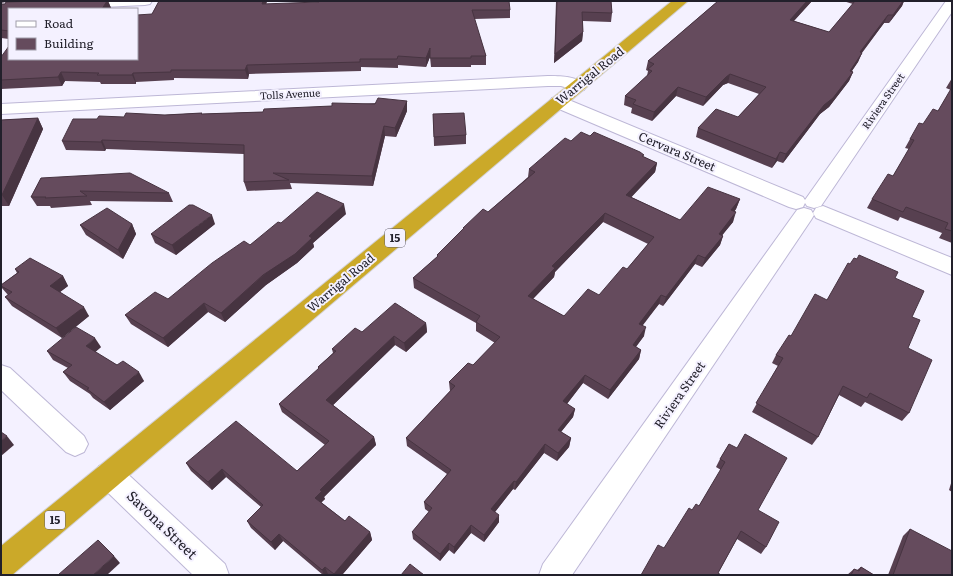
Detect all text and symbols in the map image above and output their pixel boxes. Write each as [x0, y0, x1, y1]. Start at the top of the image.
legend [8, 8, 138, 60]
text: Road [44, 14, 74, 32]
text: Building [44, 34, 94, 52]
street label: Warrigal Road [551, 42, 628, 108]
street label: Riviera Street [858, 70, 907, 132]
street label: Tolls Avenue [259, 84, 321, 103]
street label: Cervara Street [636, 127, 719, 176]
road number: 15 [385, 229, 405, 247]
street label: Warrigal Road [303, 248, 379, 316]
street label: Riviera Street [649, 357, 709, 432]
street label: Savona Street [123, 486, 203, 563]
road number: 15 [45, 511, 65, 529]

